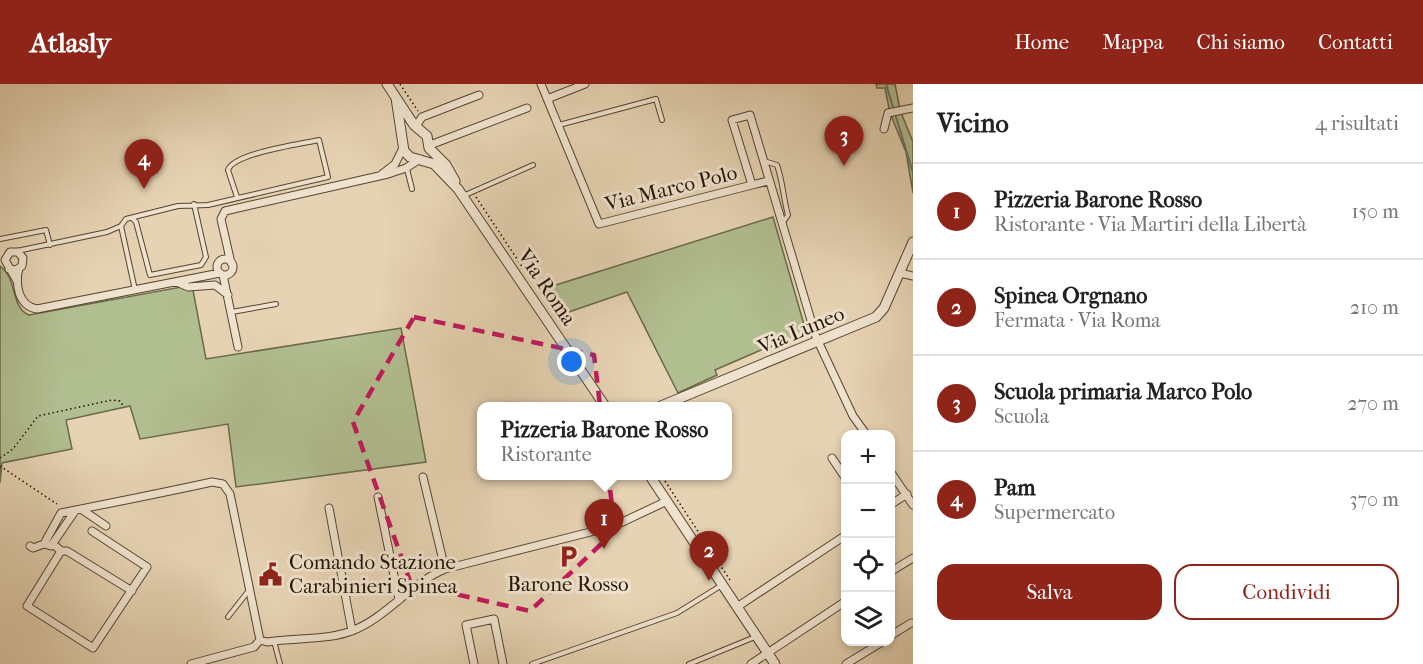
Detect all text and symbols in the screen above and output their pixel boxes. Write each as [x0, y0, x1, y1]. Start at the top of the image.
text: Atlasly [30, 26, 111, 59]
text: Home [1015, 30, 1069, 54]
text: Mappa [1102, 30, 1164, 54]
text: Chi siamo [1197, 30, 1285, 54]
text: Contatti [1318, 30, 1393, 54]
text: Vicino [937, 108, 1009, 139]
text: 4 risultati [1315, 112, 1399, 135]
pin: 3 [824, 116, 864, 166]
pin: 4 [124, 140, 164, 189]
street label: Via Marco Polo [602, 160, 740, 216]
text: Pizzeria Barone Rosso [994, 187, 1202, 213]
text: 1 [953, 200, 960, 223]
text: 150 m [1351, 200, 1399, 223]
text: Ristorante · Via Martiri della Libertà [994, 213, 1307, 236]
street label: Via Roma [512, 244, 581, 330]
text: Spinea Orgnano [994, 283, 1147, 309]
text: 2 [951, 296, 962, 319]
text: 210 m [1350, 296, 1399, 319]
street label: Via Luneo [753, 301, 848, 359]
text: Fermata · Via Roma [994, 309, 1161, 332]
your location [557, 347, 586, 376]
text: Scuola primaria Marco Polo [994, 379, 1252, 405]
text: 3 [952, 392, 961, 415]
text: 270 m [1347, 392, 1399, 415]
popup [477, 402, 732, 480]
text: Scuola [994, 405, 1049, 428]
text: Pizzeria Barone Rosso [500, 417, 709, 443]
map controls [841, 430, 895, 646]
button: + [841, 430, 895, 484]
text: Ristorante [500, 443, 592, 466]
text: Pam [994, 475, 1036, 501]
button: − [841, 484, 895, 538]
text: 4 [951, 488, 962, 511]
text: 370 m [1349, 488, 1399, 511]
pin: 1 [584, 500, 624, 549]
text: Supermercato [994, 501, 1115, 524]
pin: 2 [690, 532, 728, 581]
button: locate [841, 538, 895, 592]
parking icon: Barone Rosso [555, 543, 581, 569]
place label: Comando Stazione Carabinieri Spinea [289, 550, 458, 598]
public building icon: Comando Stazione Carabinieri Spinea [258, 561, 284, 587]
button: Salva [937, 564, 1162, 620]
button: Condividi [1174, 564, 1399, 620]
place label: Barone Rosso [507, 572, 629, 596]
button: layers [841, 592, 895, 646]

